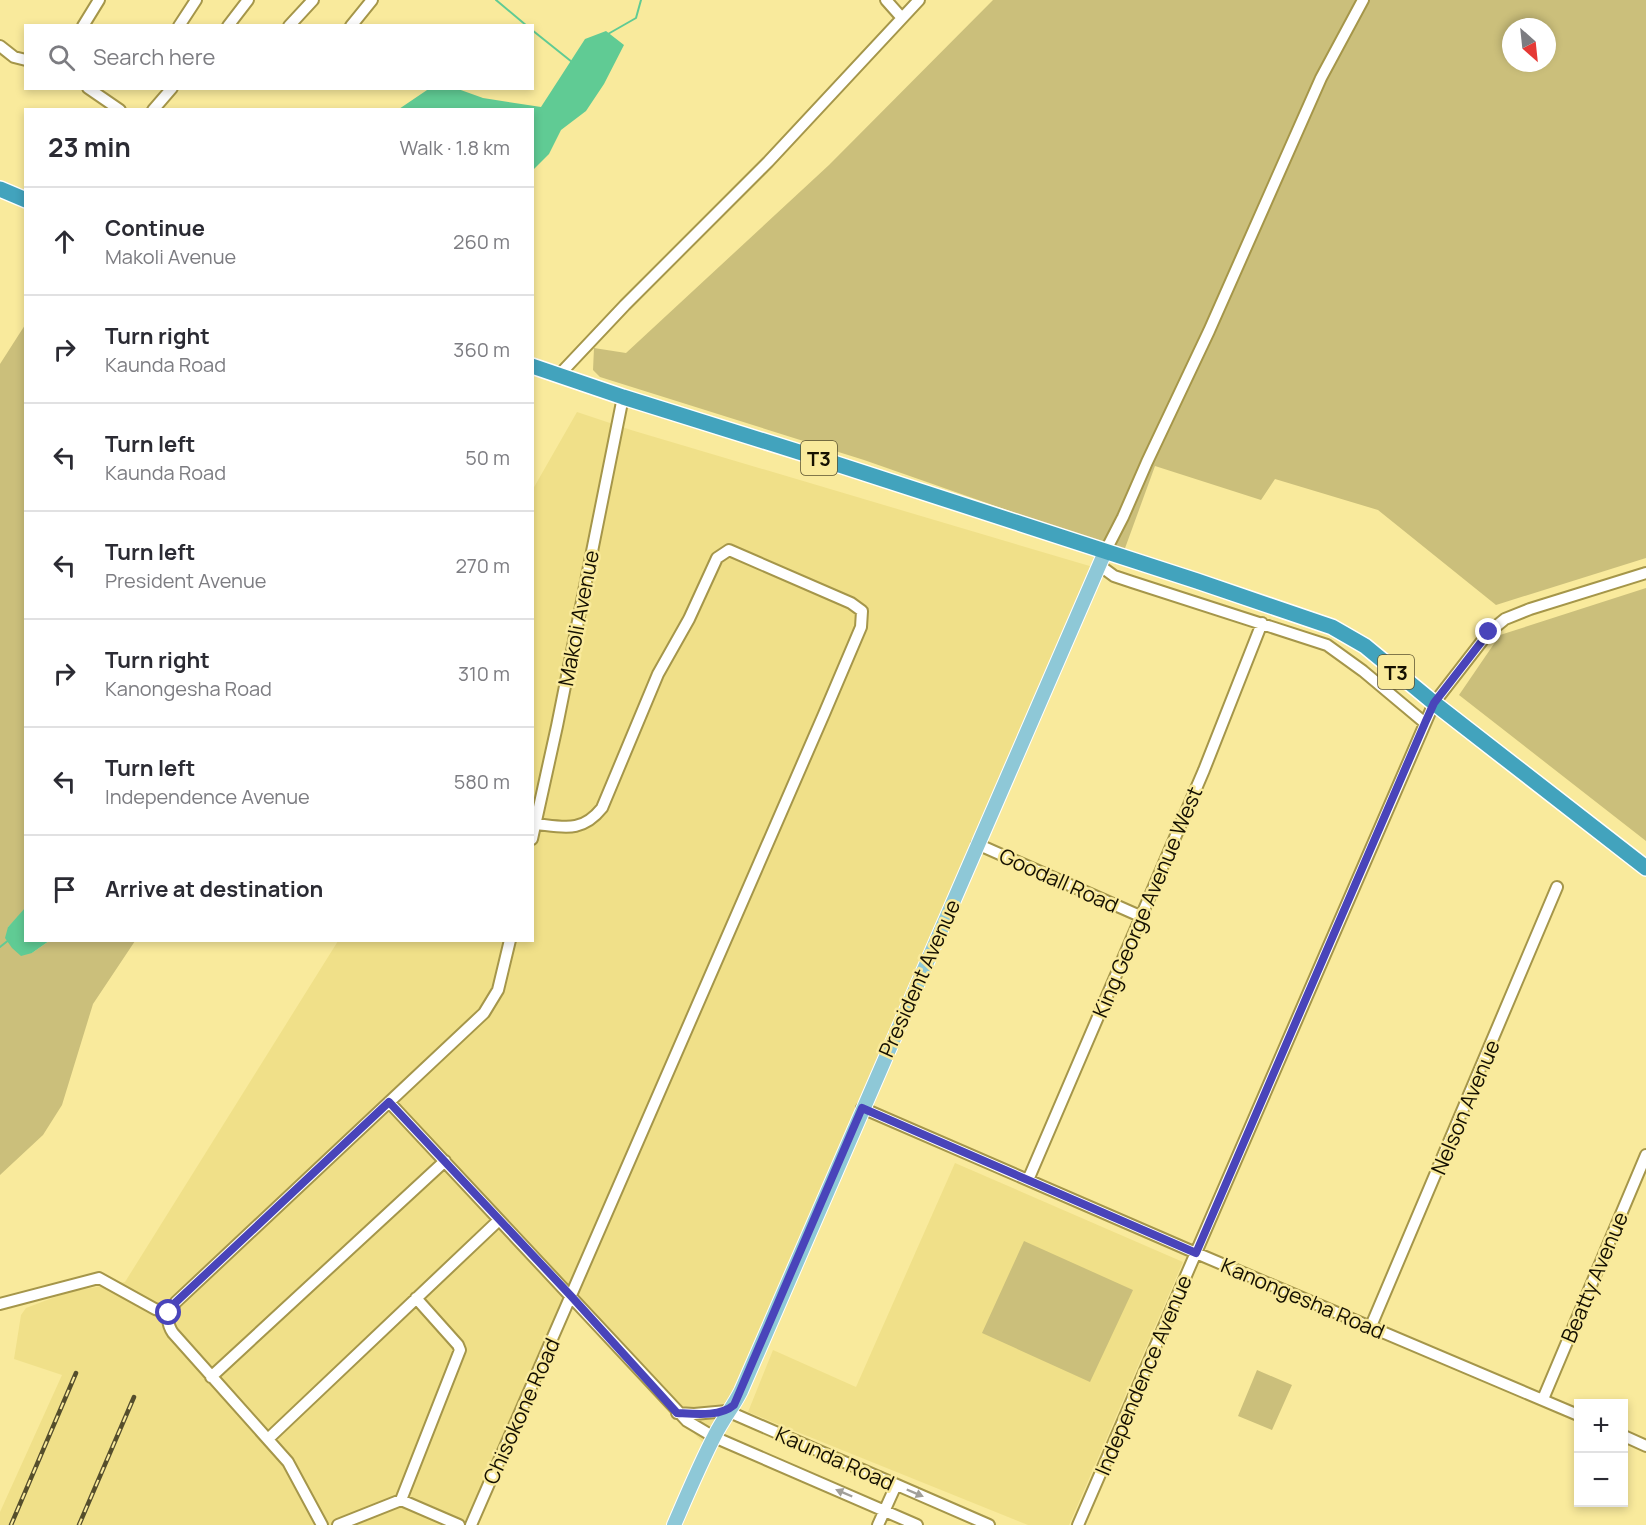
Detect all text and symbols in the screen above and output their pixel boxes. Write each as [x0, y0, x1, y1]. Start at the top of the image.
north arrow [1502, 18, 1556, 72]
search box [24, 24, 534, 90]
icon: search [45, 41, 78, 74]
text: Search here [93, 42, 215, 72]
text: 23 min [48, 129, 131, 165]
text: Walk · 1.8 km [399, 134, 510, 161]
text: Continue [105, 213, 205, 243]
icon: ahead [48, 225, 81, 258]
text: 260 m [453, 228, 510, 255]
text: Makoli Avenue [105, 243, 236, 270]
text: Turn right [105, 321, 210, 351]
icon: right [48, 333, 81, 366]
text: 360 m [453, 336, 510, 363]
text: Kaunda Road [105, 351, 226, 378]
text: Turn left [105, 429, 195, 459]
icon: left [48, 441, 81, 474]
road number: T3 [801, 441, 837, 475]
text: 50 m [465, 444, 510, 471]
text: Kaunda Road [105, 459, 226, 486]
text: Turn left [105, 537, 195, 567]
street label: Makoli Avenue [551, 548, 605, 688]
icon: left [48, 549, 81, 582]
text: 270 m [455, 552, 510, 579]
text: President Avenue [105, 567, 267, 594]
route end [1475, 618, 1501, 644]
text: Turn right [105, 645, 210, 675]
road number: T3 [1378, 655, 1414, 689]
icon: right [48, 657, 81, 690]
text: 310 m [458, 660, 510, 687]
text: Kanongesha Road [105, 675, 272, 702]
text: Turn left [105, 753, 195, 783]
icon: left [48, 765, 81, 798]
text: 580 m [454, 768, 510, 795]
street label: King George Avenue West [1086, 782, 1208, 1022]
text: Independence Avenue [105, 783, 310, 810]
street label: Goodall Road [995, 841, 1123, 919]
icon: arrive [48, 873, 81, 906]
text: Arrive at destination [105, 874, 323, 904]
street label: President Avenue [872, 895, 966, 1061]
street label: Nelson Avenue [1424, 1035, 1506, 1179]
street label: Beatty Avenue [1554, 1207, 1634, 1347]
street label: Kanongesha Road [1217, 1251, 1389, 1345]
street label: Independence Avenue [1088, 1271, 1198, 1479]
route start [155, 1299, 181, 1325]
street label: Chisokone Road [476, 1334, 566, 1488]
map controls [1574, 1399, 1628, 1507]
button: + [1574, 1399, 1628, 1453]
street label: Kaunda Road [771, 1419, 899, 1497]
button: − [1574, 1453, 1628, 1507]
one-way arrow [835, 1488, 853, 1498]
one-way arrow [907, 1489, 924, 1498]

